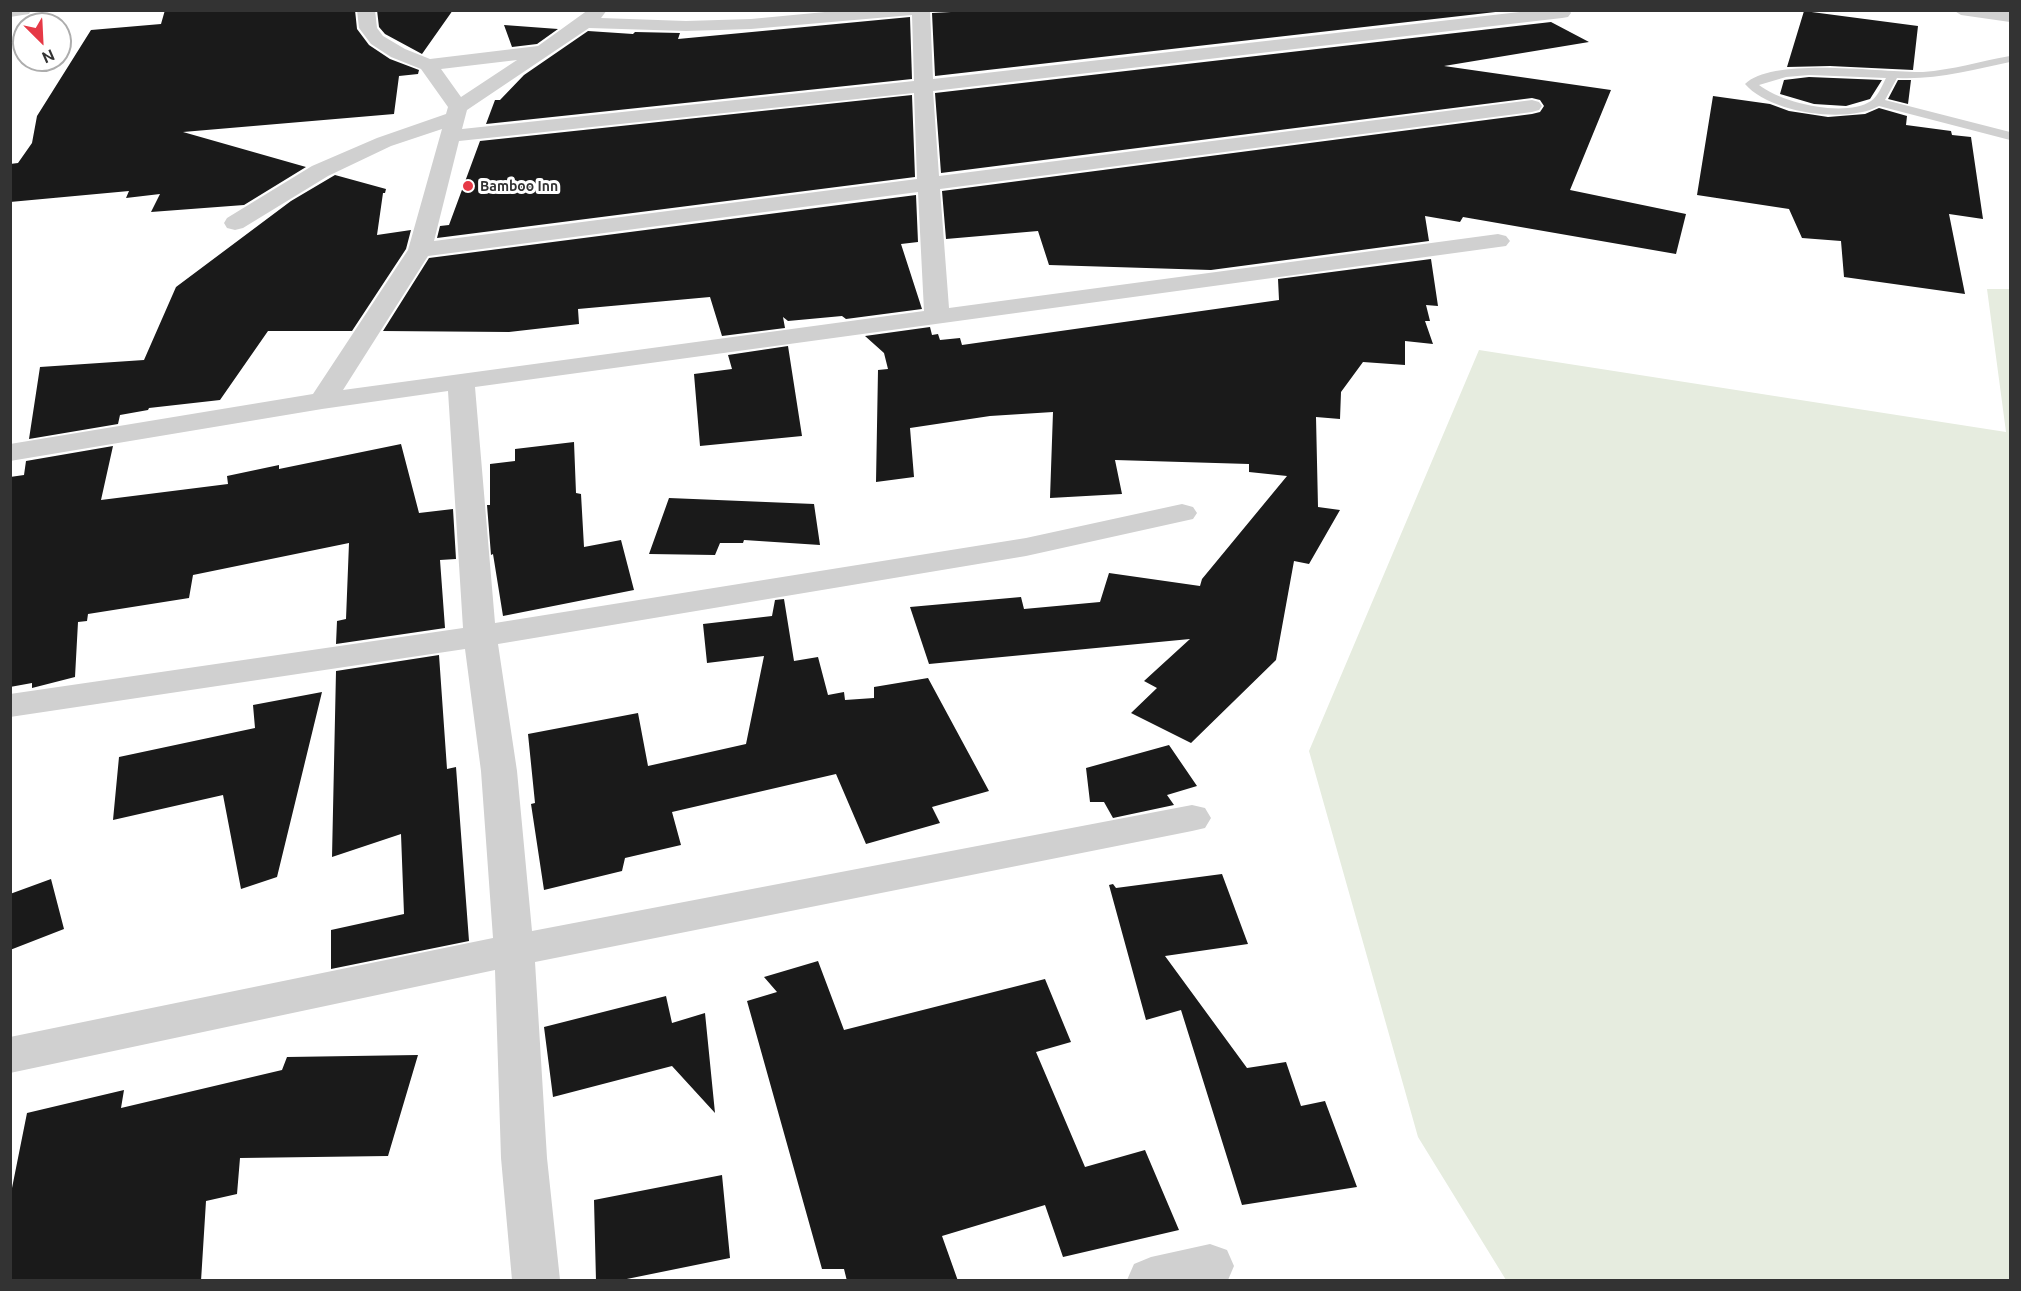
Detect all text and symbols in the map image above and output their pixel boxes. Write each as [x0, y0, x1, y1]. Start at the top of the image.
north arrow [12, 12, 72, 72]
text: N [39, 46, 58, 67]
place label: Bamboo Inn [480, 178, 558, 194]
marker: Bamboo Inn [461, 179, 475, 193]

